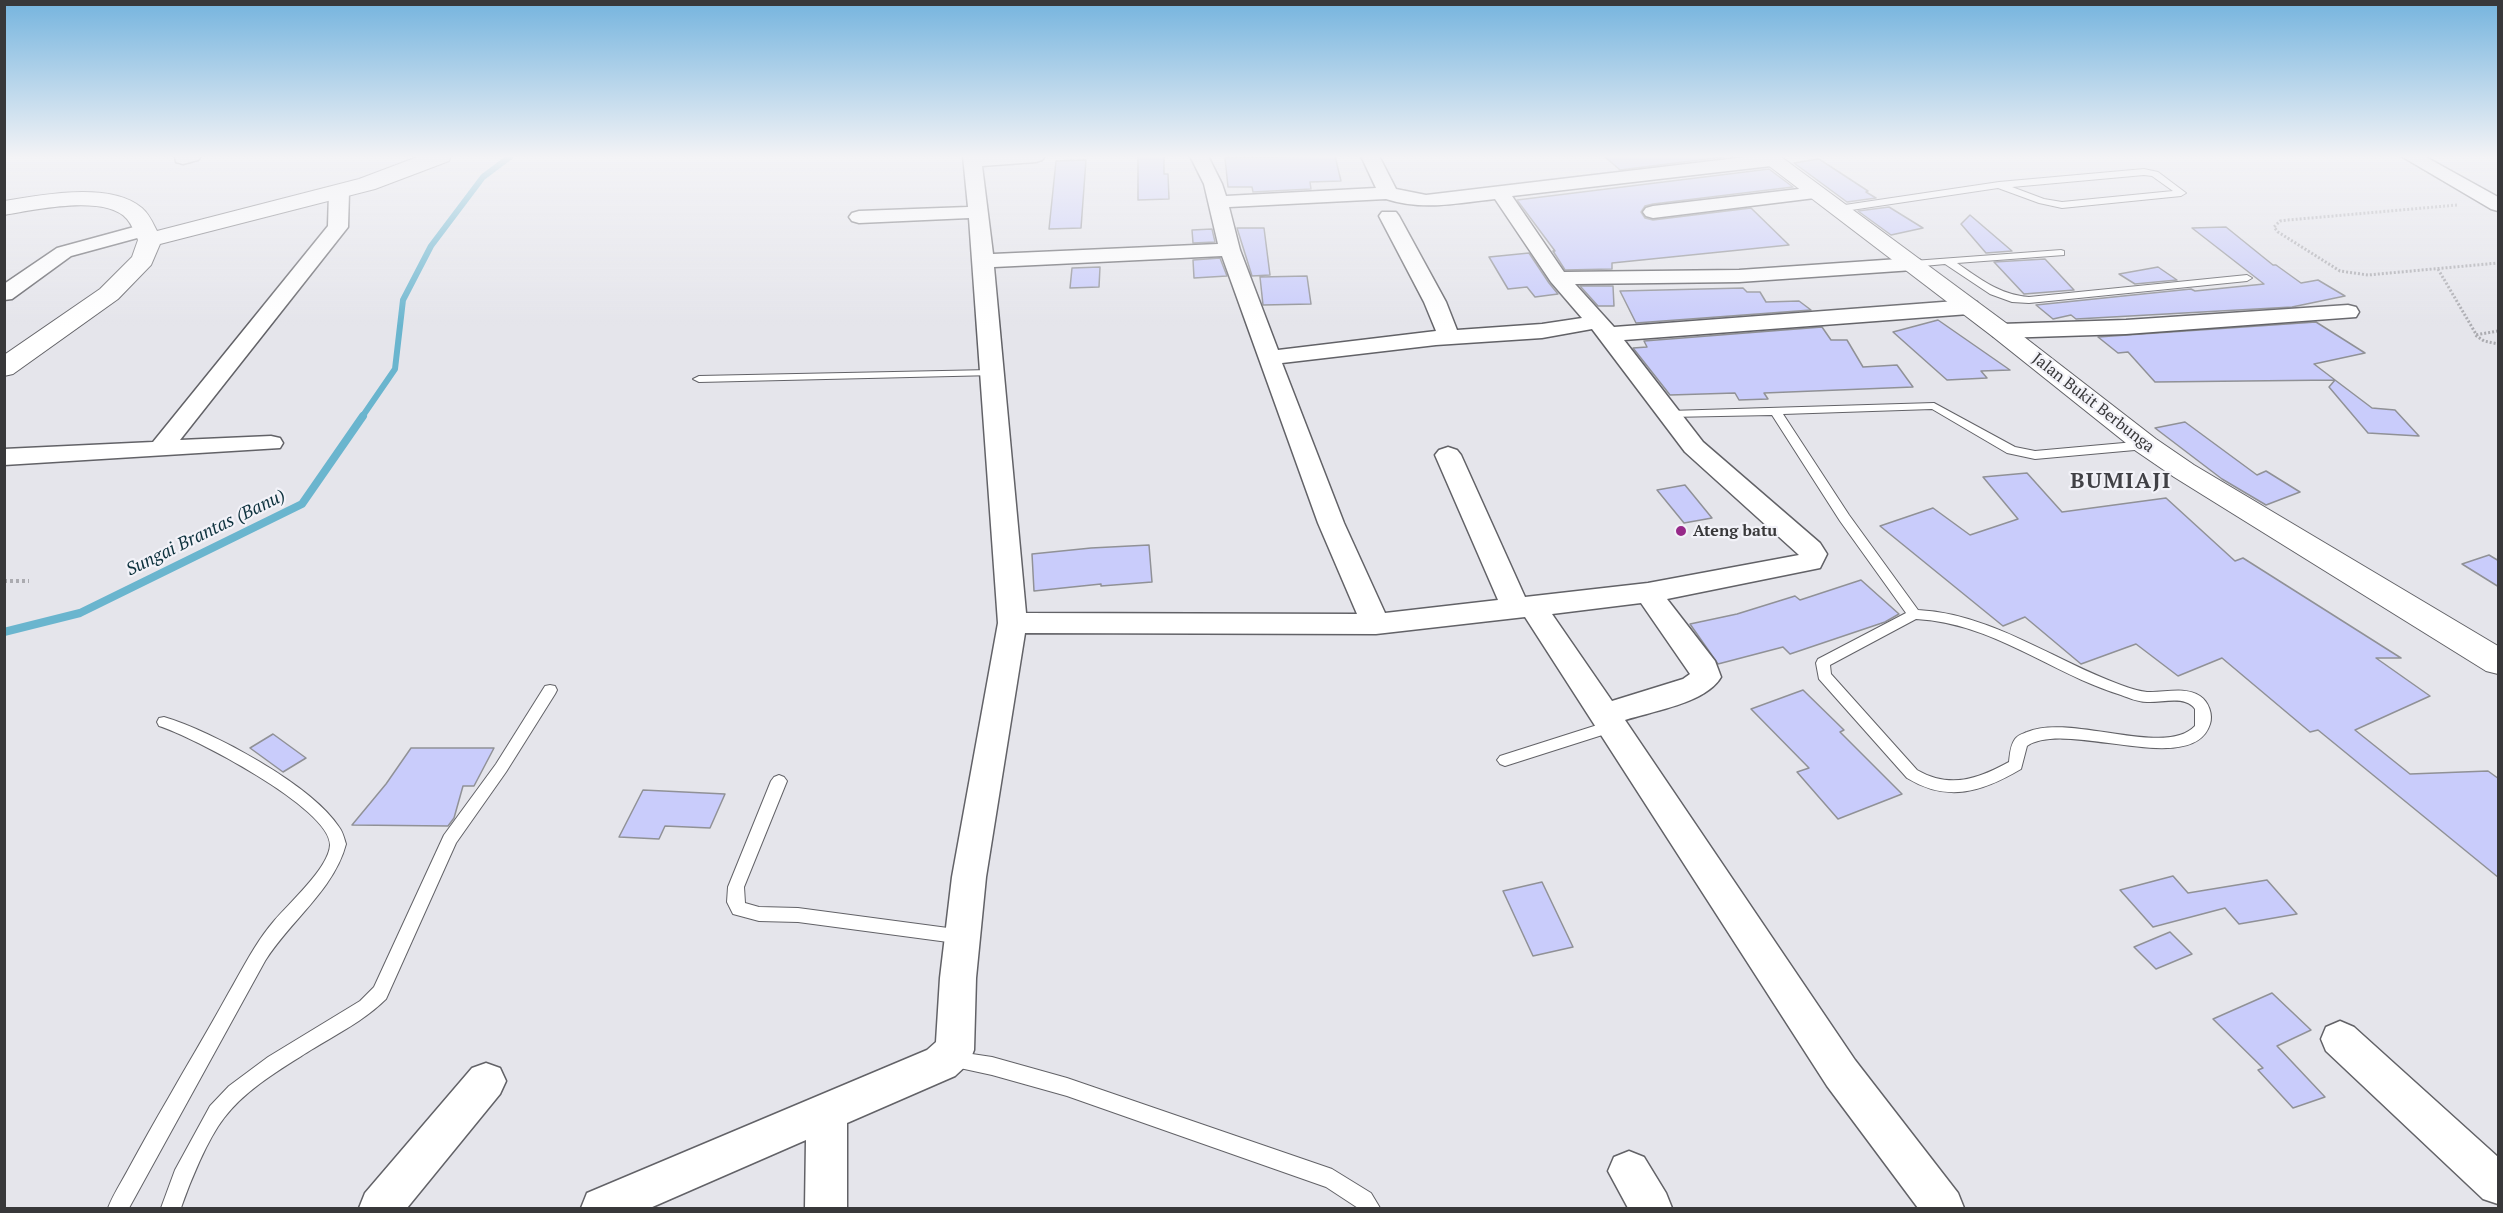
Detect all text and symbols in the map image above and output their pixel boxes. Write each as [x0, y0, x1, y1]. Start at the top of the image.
street label: Jalan Bukit Berbunga [2028, 349, 2158, 457]
district label: BUMIAJI [2070, 469, 2172, 495]
water label: Sungai Brantas (Banu) [123, 485, 289, 581]
place label: Ateng batu [1693, 521, 1777, 541]
marker: Ateng batu [1674, 524, 1688, 538]

